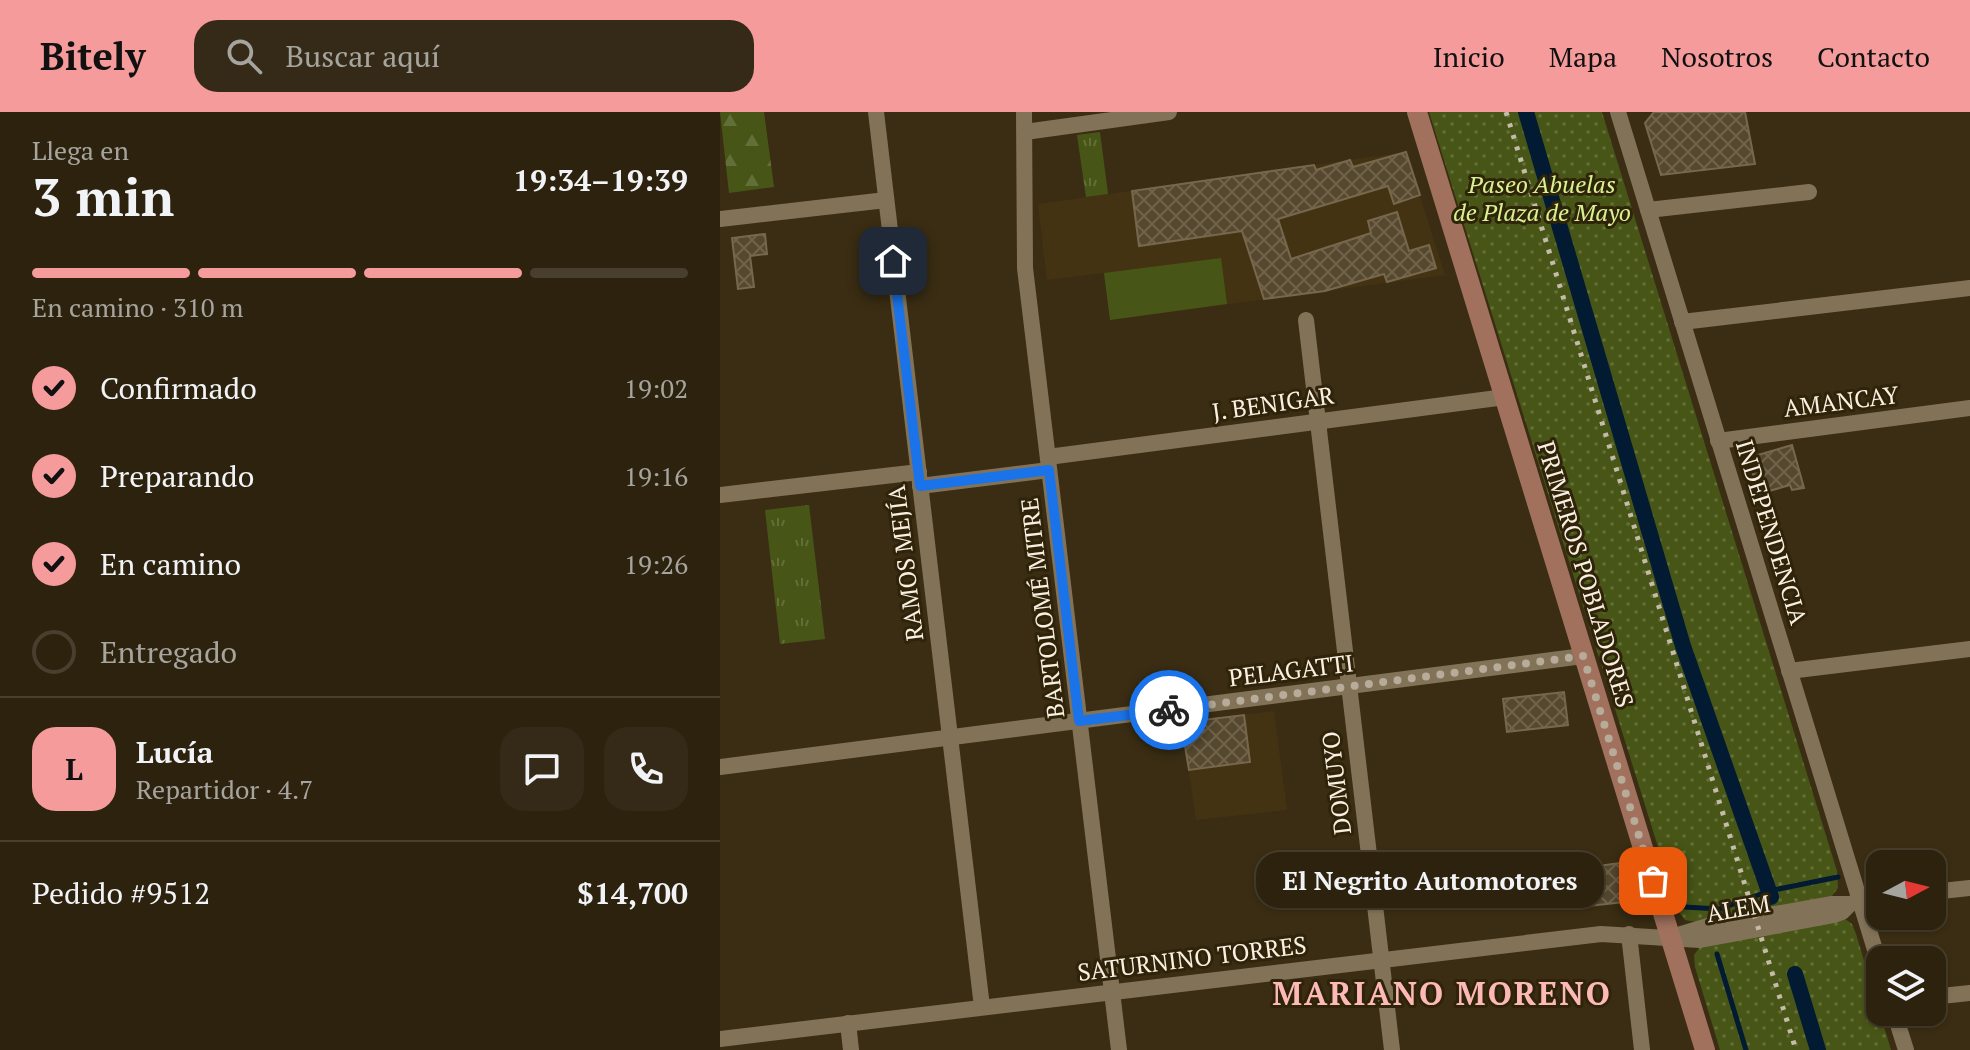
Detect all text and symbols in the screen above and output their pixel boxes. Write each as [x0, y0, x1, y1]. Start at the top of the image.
search box [194, 20, 754, 92]
text: Bitely [40, 31, 146, 81]
icon: search [222, 34, 266, 78]
text: Buscar aquí [286, 36, 440, 76]
text: Inicio [1433, 38, 1505, 75]
text: Mapa [1549, 38, 1617, 75]
text: Nosotros [1661, 38, 1773, 75]
text: Contacto [1817, 38, 1930, 75]
text: Llega en [32, 133, 129, 167]
text: 19:34–19:39 [513, 160, 688, 200]
text: 3 min [32, 162, 174, 231]
park label: Paseo Abuelas de Plaza de Mayo [1453, 168, 1631, 228]
pin [859, 227, 927, 295]
icon: home [871, 239, 915, 283]
text: En camino · 310 m [32, 290, 243, 324]
icon: check [32, 366, 76, 410]
text: Confirmado [100, 368, 257, 408]
text: 19:02 [624, 371, 688, 405]
street label: AMANCAY [1782, 378, 1901, 424]
street label: J. BENIGAR [1210, 379, 1337, 427]
street label: INDEPENDENCIA [1729, 436, 1815, 629]
street label: PRIMEROS POBLADORES [1530, 437, 1642, 711]
icon: check [32, 454, 76, 498]
text: Preparando [100, 456, 254, 496]
text: 19:16 [624, 459, 688, 493]
street label: RAMOS MEJÍA [879, 483, 930, 643]
street label: BARTOLOMÉ MITRE [1013, 496, 1071, 720]
icon: check [32, 542, 76, 586]
text: En camino [100, 544, 241, 584]
text: 19:26 [624, 547, 688, 581]
text: Entregado [100, 632, 237, 672]
street label: PELAGATTI [1227, 646, 1355, 694]
courier [1129, 670, 1209, 750]
icon: bike [1147, 688, 1191, 732]
button: chat [500, 727, 584, 811]
button: phone [604, 727, 688, 811]
street label: DOMUYO [1314, 729, 1358, 837]
text: Lucía [136, 732, 213, 772]
text: L [65, 749, 83, 789]
text: Repartidor · 4.7 [136, 772, 313, 806]
pin [1619, 847, 1687, 915]
north arrow [1866, 850, 1946, 930]
map controls [1866, 850, 1946, 1026]
callout: El Negrito Automotores [1257, 853, 1605, 909]
icon: bag [1631, 859, 1675, 903]
text: El Negrito Automotores [1282, 863, 1578, 897]
text: Pedido #9512 [32, 873, 210, 913]
text: $14,700 [577, 873, 688, 913]
street label: ALEM [1704, 887, 1773, 929]
street label: SATURNINO TORRES [1076, 928, 1308, 988]
button: layers [1866, 946, 1946, 1026]
district label: MARIANO MORENO [1272, 972, 1612, 1014]

